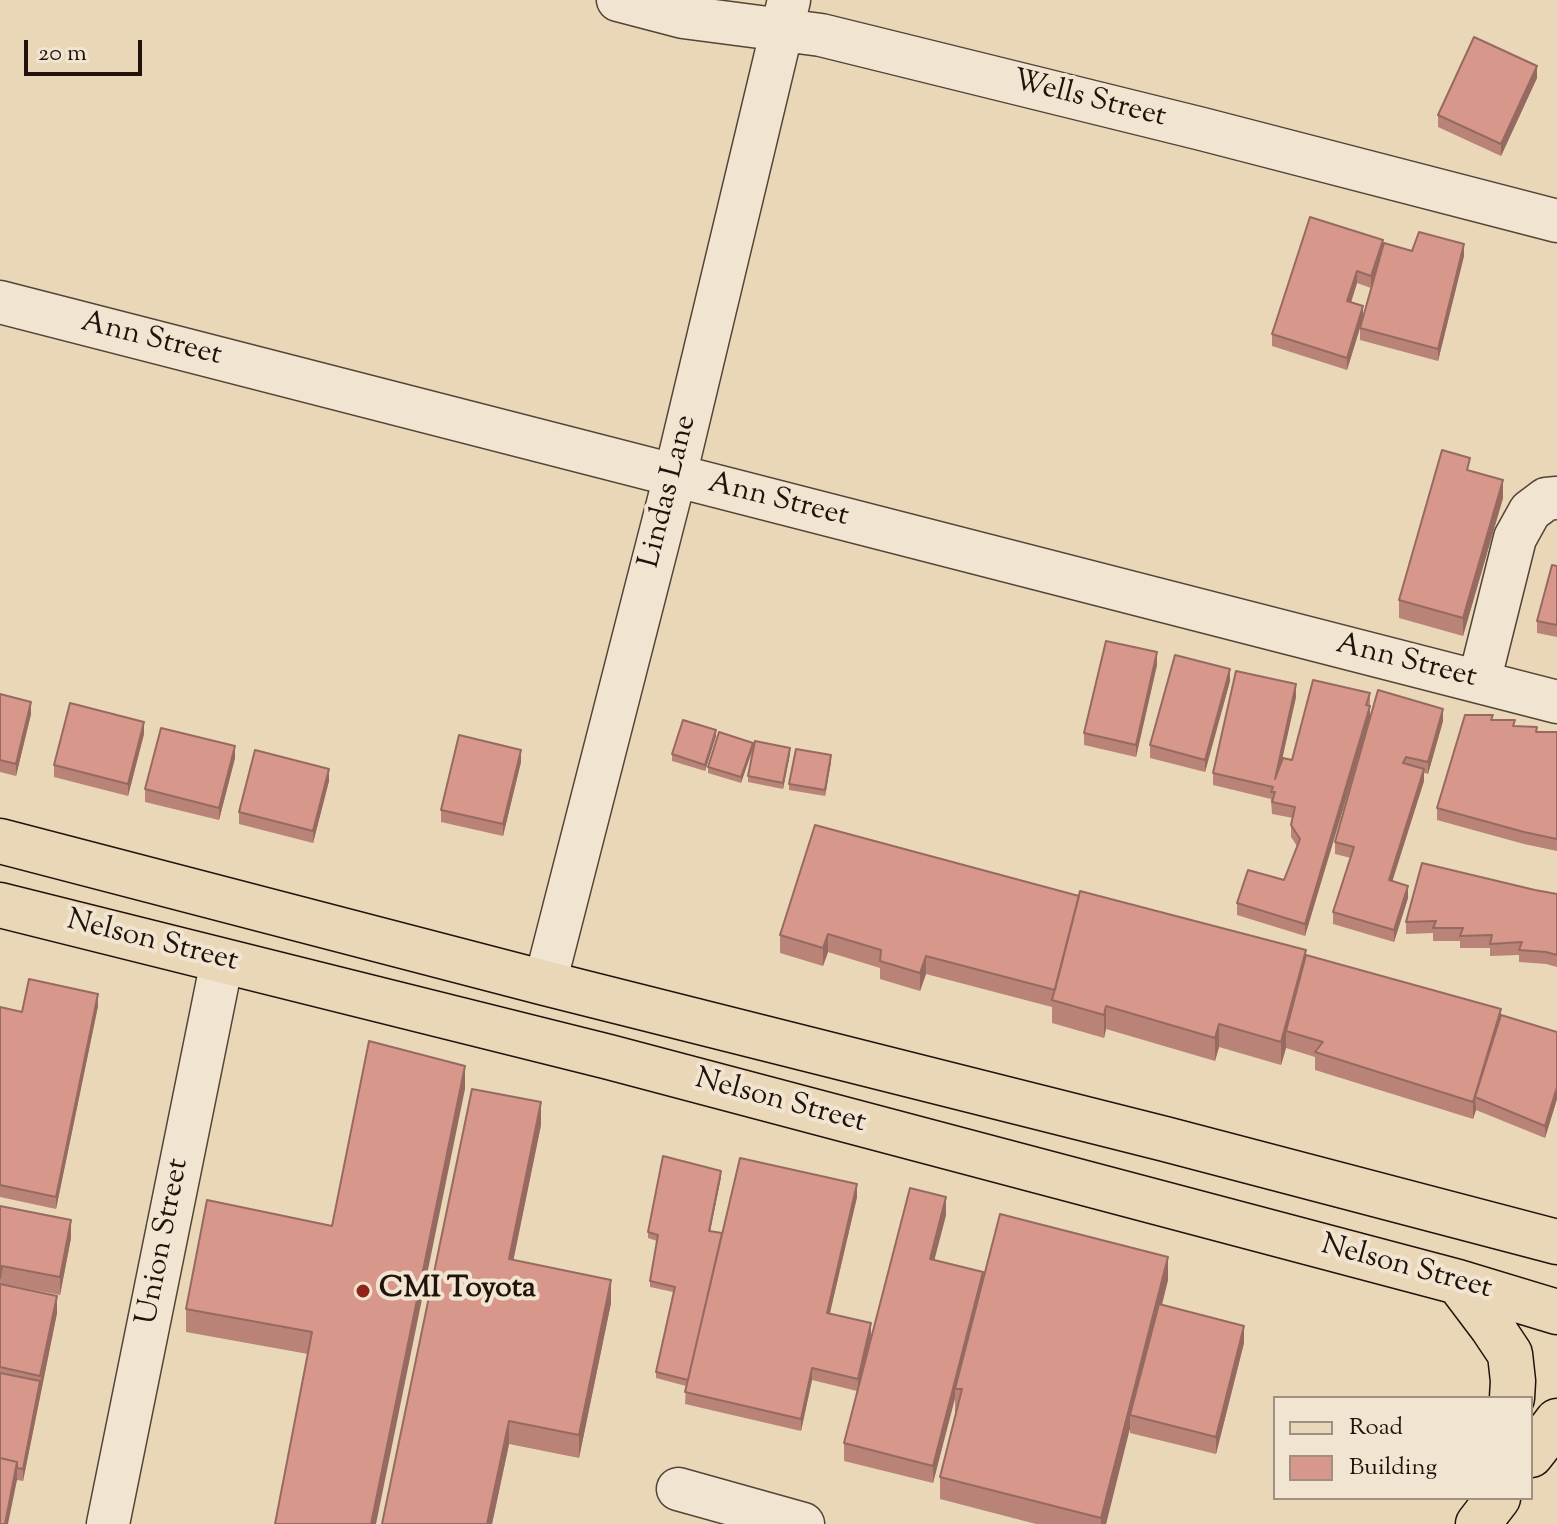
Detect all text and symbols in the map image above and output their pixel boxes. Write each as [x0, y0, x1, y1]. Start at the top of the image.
scale bar [28, 24, 146, 74]
text: 20 m [38, 37, 87, 71]
street label: Wells Street [1009, 65, 1169, 137]
street label: Ann Street [77, 306, 225, 376]
street label: Lindas Lane [634, 412, 706, 572]
street label: Ann Street [704, 467, 852, 537]
street label: Ann Street [1332, 628, 1480, 698]
street label: Nelson Street [63, 904, 241, 982]
street label: Nelson Street [691, 1063, 869, 1143]
street label: Union Street [131, 1156, 199, 1328]
street label: Nelson Street [1317, 1229, 1495, 1309]
place label: CMI Toyota [379, 1273, 536, 1309]
marker: CMI Toyota [354, 1282, 372, 1300]
legend [1273, 1396, 1533, 1500]
text: Road [1349, 1411, 1403, 1445]
text: Building [1349, 1451, 1437, 1485]

